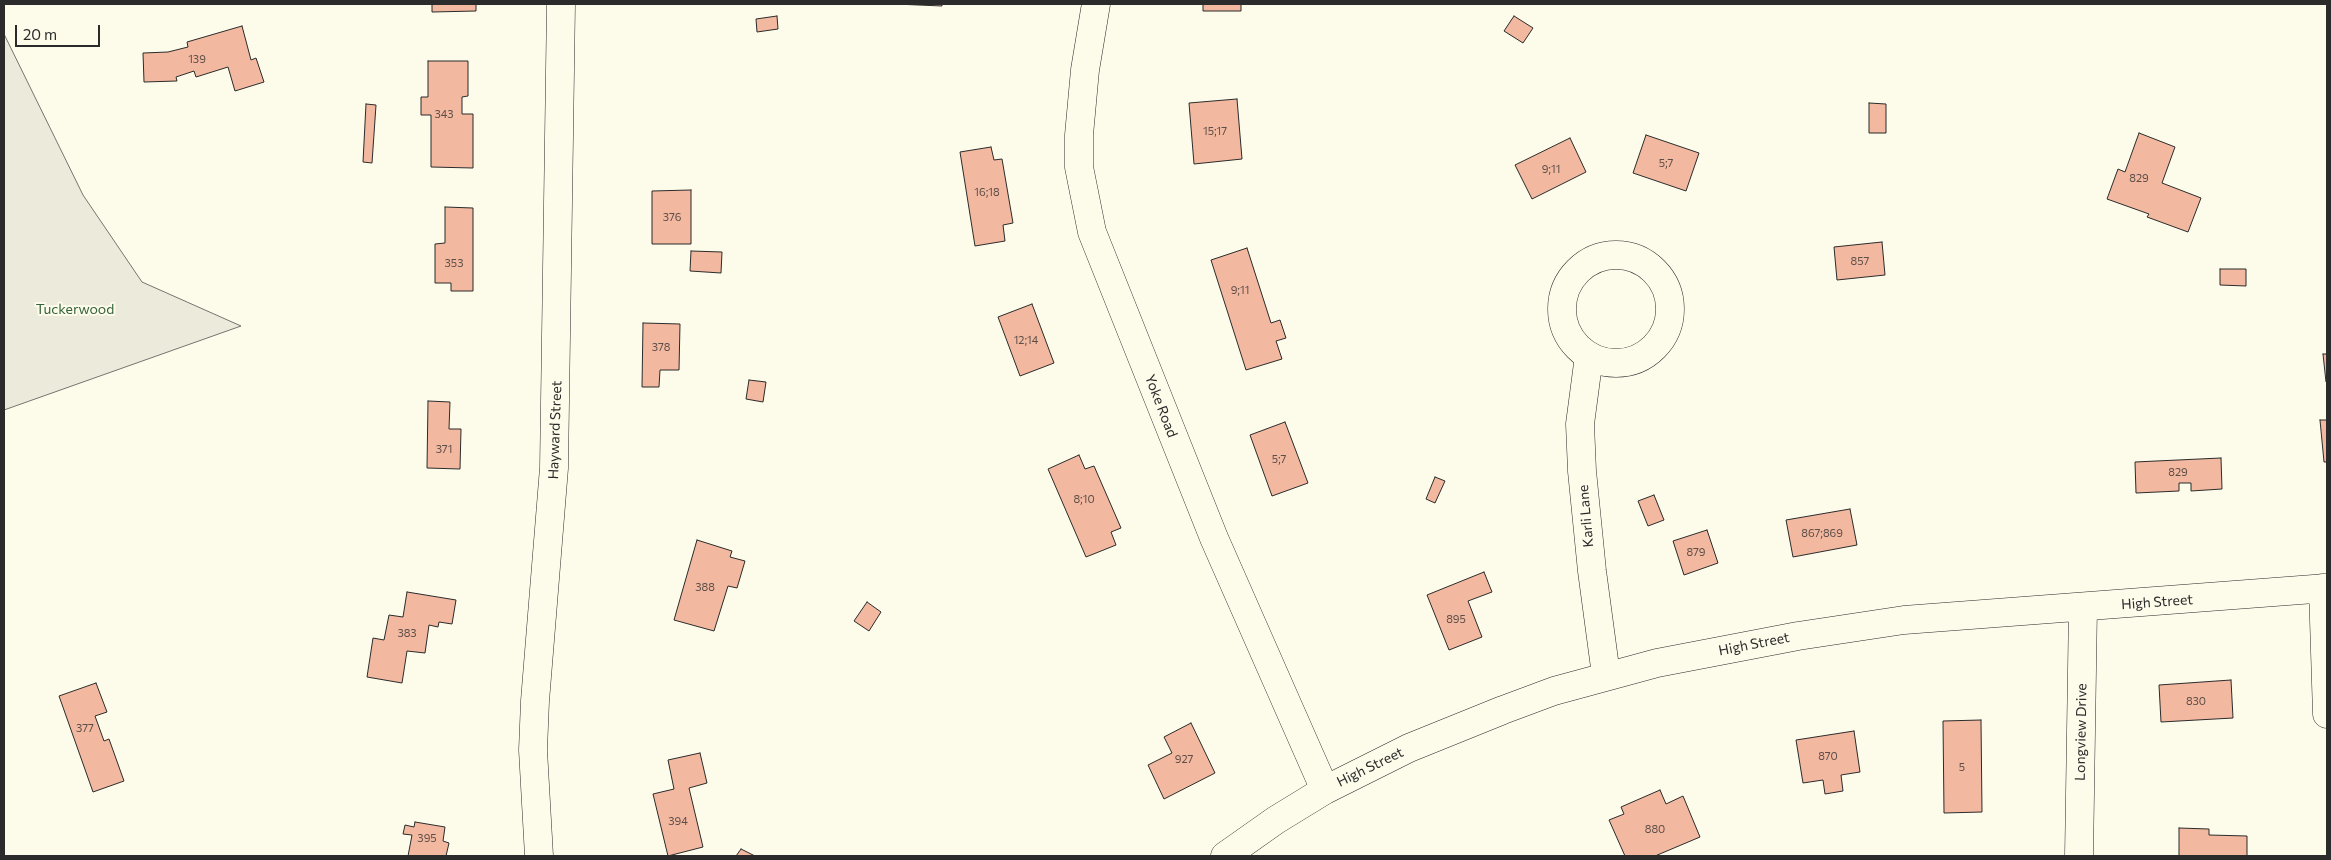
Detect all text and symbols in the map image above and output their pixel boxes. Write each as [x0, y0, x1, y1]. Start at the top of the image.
scale bar [18, 15, 102, 47]
text: 20 m [23, 25, 57, 43]
house number: 139 [188, 52, 206, 66]
house number: 343 [434, 107, 454, 121]
house number: 15;17 [1203, 124, 1227, 138]
house number: 5;7 [1659, 156, 1673, 170]
house number: 9;11 [1542, 162, 1560, 176]
house number: 829 [2129, 171, 2149, 185]
house number: 16;18 [974, 185, 1000, 199]
house number: 376 [663, 210, 681, 224]
house number: 857 [1851, 254, 1869, 268]
house number: 353 [445, 256, 463, 270]
house number: 9;11 [1231, 283, 1249, 297]
park label: Tuckerwood [36, 301, 114, 317]
house number: 12;14 [1014, 333, 1038, 347]
house number: 378 [652, 340, 670, 354]
street label: Yoke Road [1141, 372, 1181, 440]
street label: Hayward Street [545, 380, 565, 480]
house number: 371 [436, 442, 452, 456]
house number: 5;7 [1272, 452, 1286, 466]
house number: 829 [2168, 465, 2188, 479]
street label: Karli Lane [1575, 484, 1597, 548]
house number: 8;10 [1073, 492, 1095, 506]
house number: 867;869 [1801, 526, 1843, 540]
house number: 879 [1686, 545, 1706, 559]
house number: 388 [695, 580, 715, 594]
street label: High Street [2121, 591, 2193, 613]
house number: 895 [1446, 612, 1466, 626]
house number: 383 [397, 626, 417, 640]
street label: High Street [1717, 629, 1791, 659]
street label: Longview Drive [2072, 683, 2090, 781]
house number: 830 [2186, 694, 2206, 708]
house number: 377 [76, 721, 94, 735]
street label: High Street [1334, 744, 1406, 790]
house number: 870 [1818, 749, 1838, 763]
house number: 927 [1175, 752, 1193, 766]
house number: 5 [1959, 760, 1965, 774]
house number: 394 [668, 814, 688, 828]
house number: 880 [1645, 822, 1665, 836]
house number: 395 [417, 831, 437, 845]

